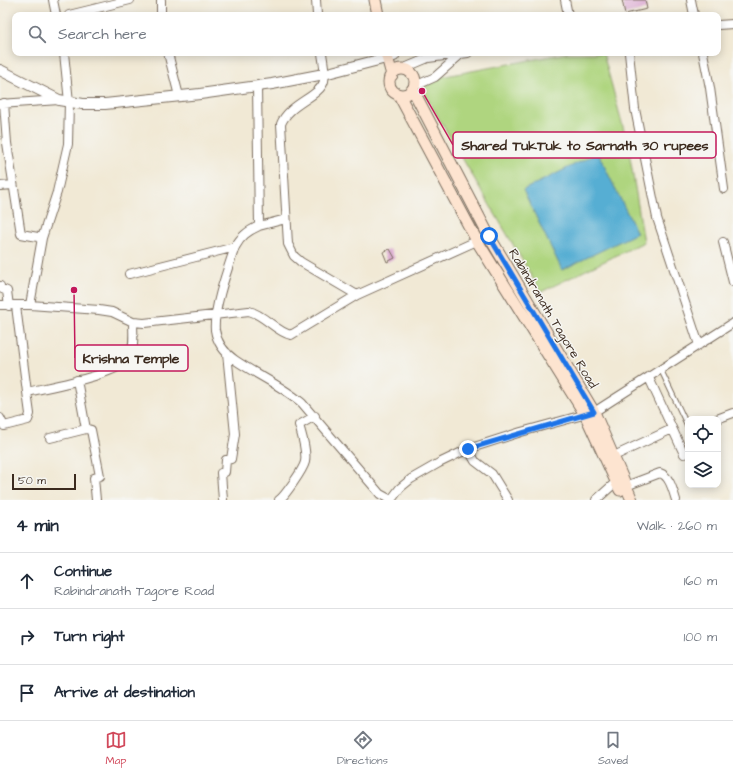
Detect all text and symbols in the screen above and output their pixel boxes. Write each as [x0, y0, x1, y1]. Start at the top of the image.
search box [12, 12, 721, 56]
icon: search [26, 23, 48, 45]
text: Search here [58, 24, 147, 45]
callout: Shared TukTuk to Sarnath 30 rupees [453, 132, 716, 158]
text: Shared TukTuk to Sarnath 30 rupees [460, 136, 709, 156]
route start [480, 227, 498, 245]
street label: Rabindranath Tagore Road [503, 245, 602, 393]
callout: Krishna Temple [75, 345, 188, 371]
text: Krishna Temple [83, 349, 180, 369]
map controls [685, 416, 721, 488]
button: locate [685, 416, 721, 452]
route end [459, 440, 477, 458]
button: layers [685, 452, 721, 488]
scale bar [12, 472, 76, 491]
text: 50 m [18, 473, 46, 488]
text: 4 min [16, 514, 59, 538]
text: Walk · 260 m [637, 517, 717, 535]
text: Continue [54, 561, 112, 582]
icon: ahead [16, 570, 38, 592]
text: 160 m [684, 572, 717, 590]
text: Rabindranath Tagore Road [54, 582, 214, 600]
icon: right [16, 626, 38, 648]
text: Turn right [54, 626, 125, 647]
text: 100 m [684, 628, 717, 646]
icon: arrive [16, 682, 38, 704]
text: Arrive at destination [54, 682, 195, 703]
tab: Map [105, 729, 127, 768]
tab: Directions [337, 729, 388, 768]
tab: Saved [598, 729, 628, 768]

